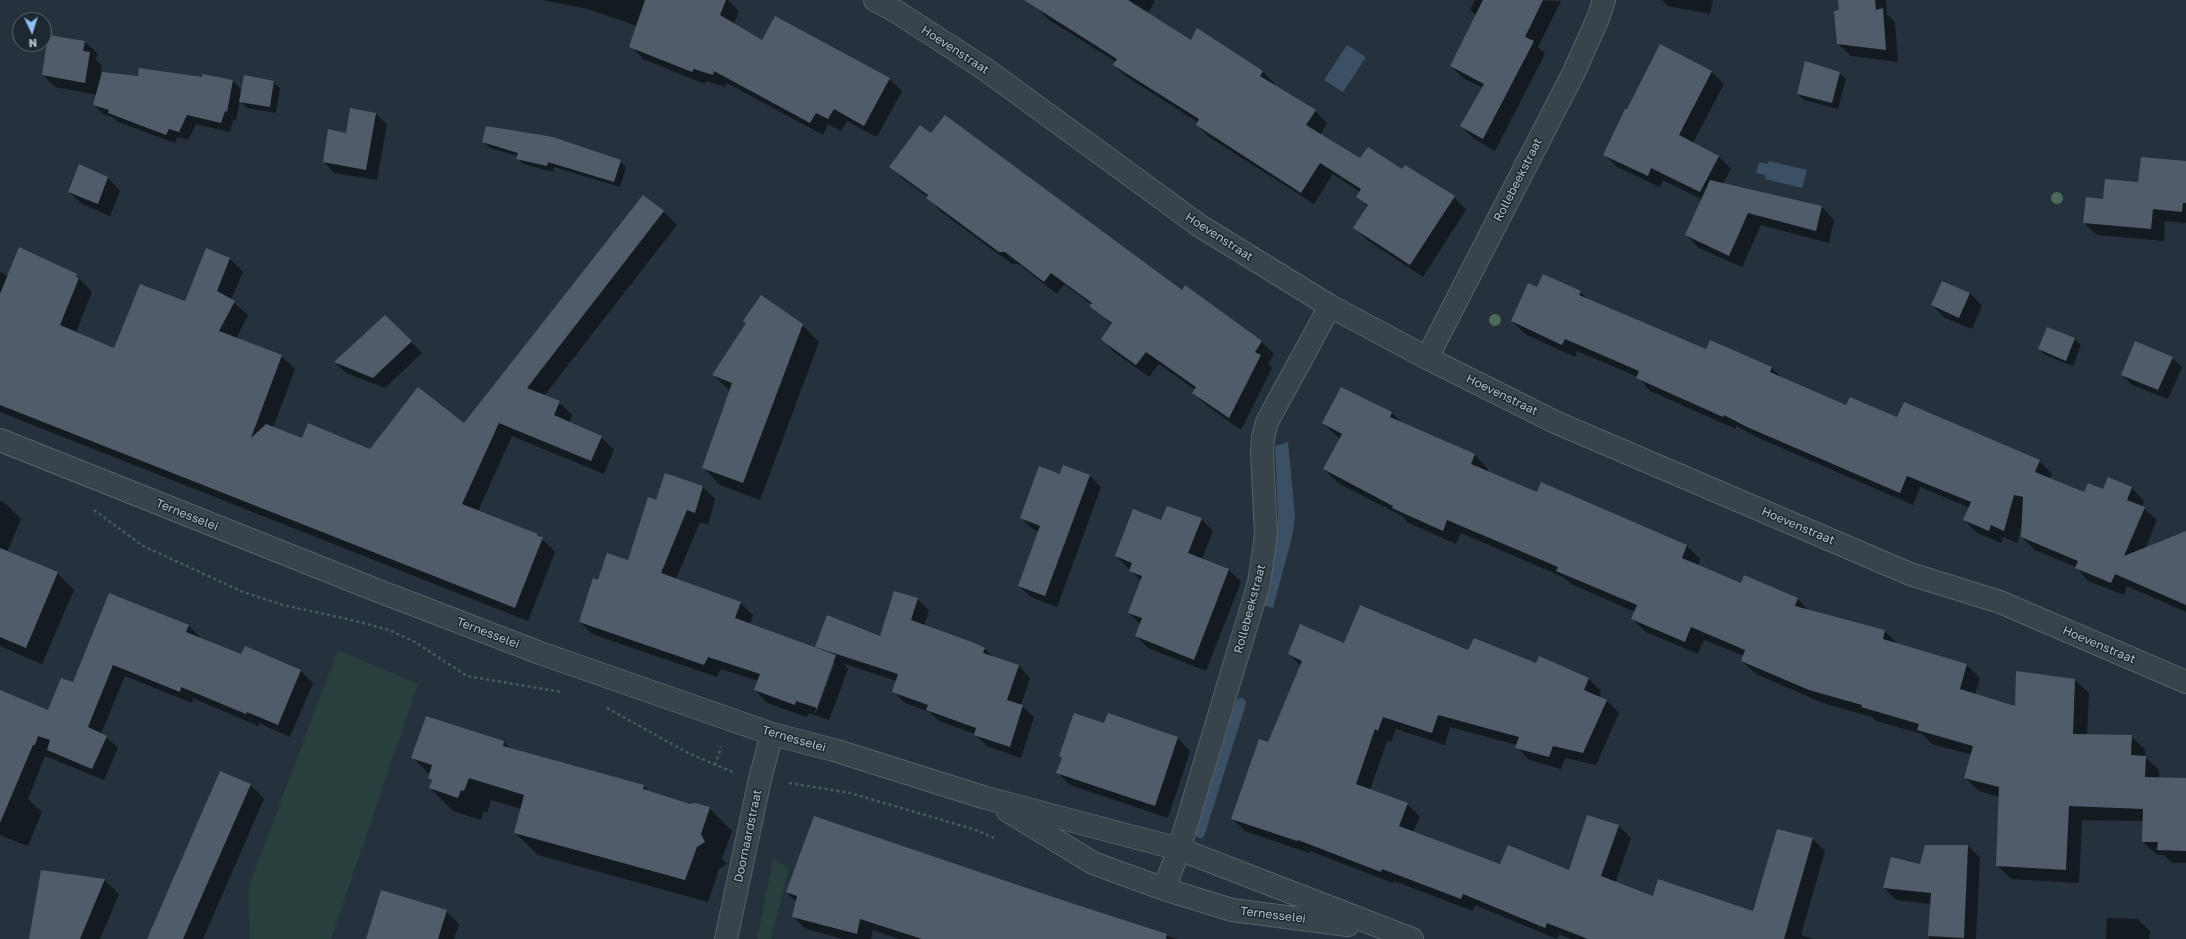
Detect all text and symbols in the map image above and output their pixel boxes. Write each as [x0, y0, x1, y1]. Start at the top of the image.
north arrow [12, 12, 52, 52]
street label: Hoevenstraat [918, 23, 992, 77]
text: N [28, 37, 37, 50]
street label: Rollebeekstraat [1491, 136, 1545, 224]
street label: Hoevenstraat [1182, 210, 1256, 264]
street label: Hoevenstraat [1464, 371, 1540, 419]
street label: Ternesselei [154, 496, 220, 534]
street label: Hoevenstraat [1759, 504, 1837, 548]
street label: Rollebeekstraat [1231, 563, 1269, 655]
street label: Ternesselei [455, 614, 521, 652]
street label: Hoevenstraat [2060, 623, 2138, 667]
street label: Ternesselei [760, 723, 828, 755]
street label: Doornaardstraat [731, 788, 765, 884]
street label: Ternesselei [1239, 904, 1307, 926]

